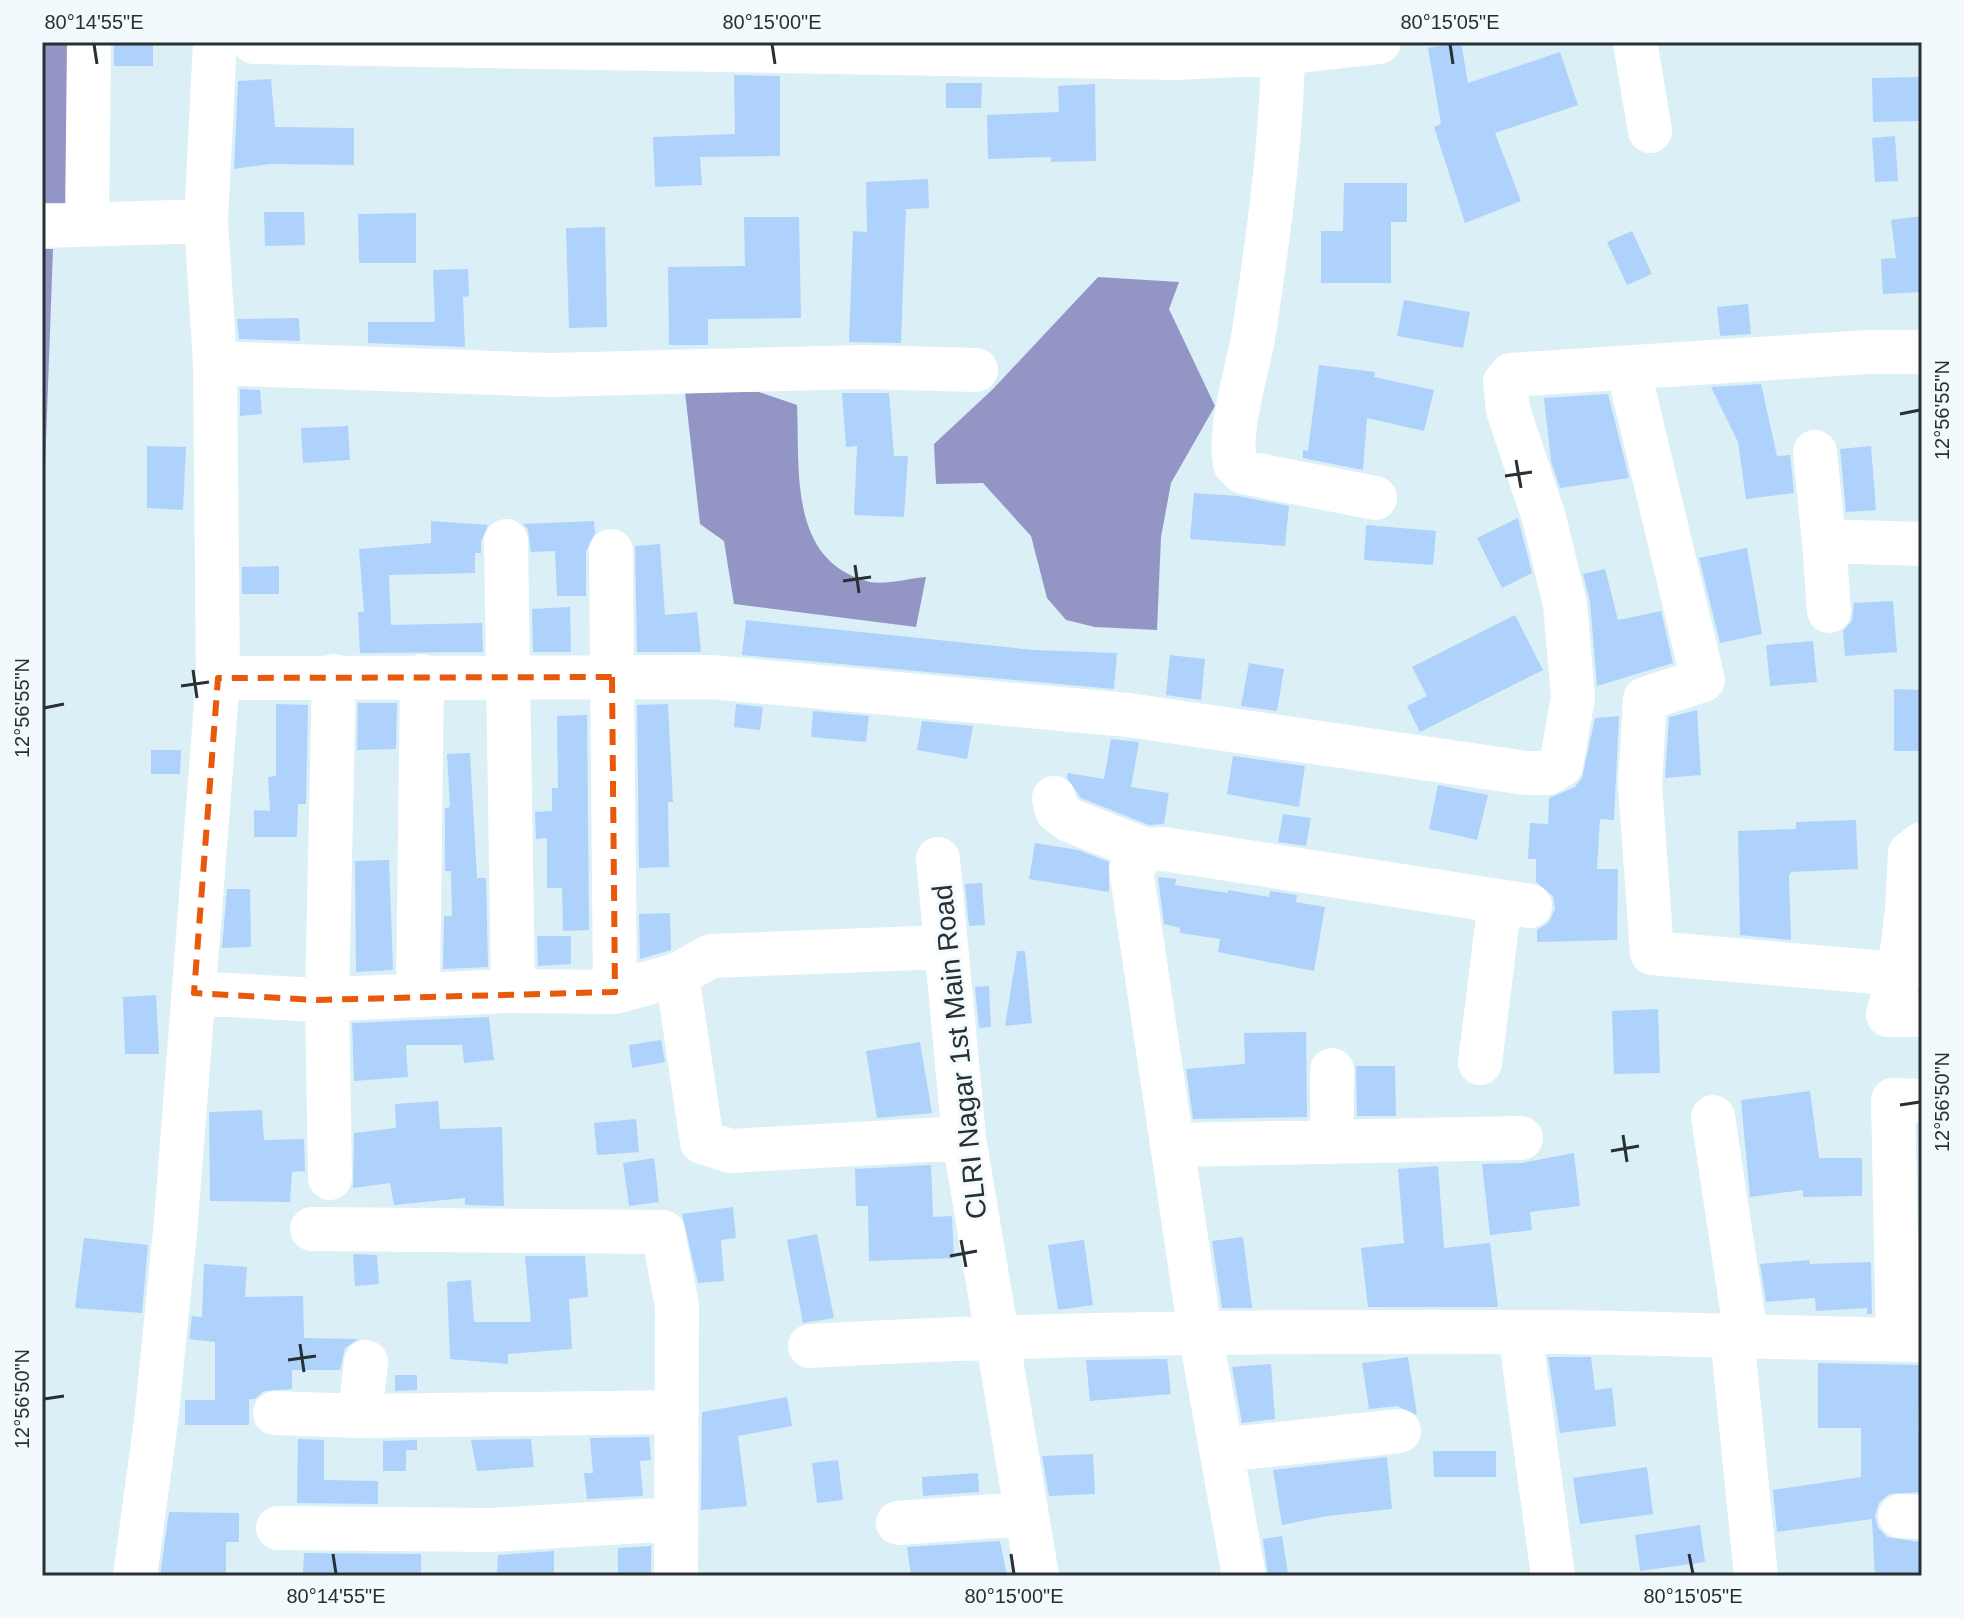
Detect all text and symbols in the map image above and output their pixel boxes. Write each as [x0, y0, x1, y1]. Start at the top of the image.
text: 80°14'55"E [45, 11, 144, 33]
text: 80°15'00"E [723, 11, 822, 33]
text: 80°15'05"E [1401, 11, 1500, 33]
text: 12°56'55"N [1931, 360, 1953, 460]
text: 12°56'55"N [11, 658, 33, 758]
street label: CLRI Nagar 1st Main Road [927, 883, 992, 1221]
text: 12°56'50"N [1931, 1052, 1953, 1152]
text: 12°56'50"N [11, 1349, 33, 1449]
text: 80°14'55"E [287, 1585, 386, 1607]
text: 80°15'00"E [965, 1585, 1064, 1607]
text: 80°15'05"E [1644, 1585, 1743, 1607]

